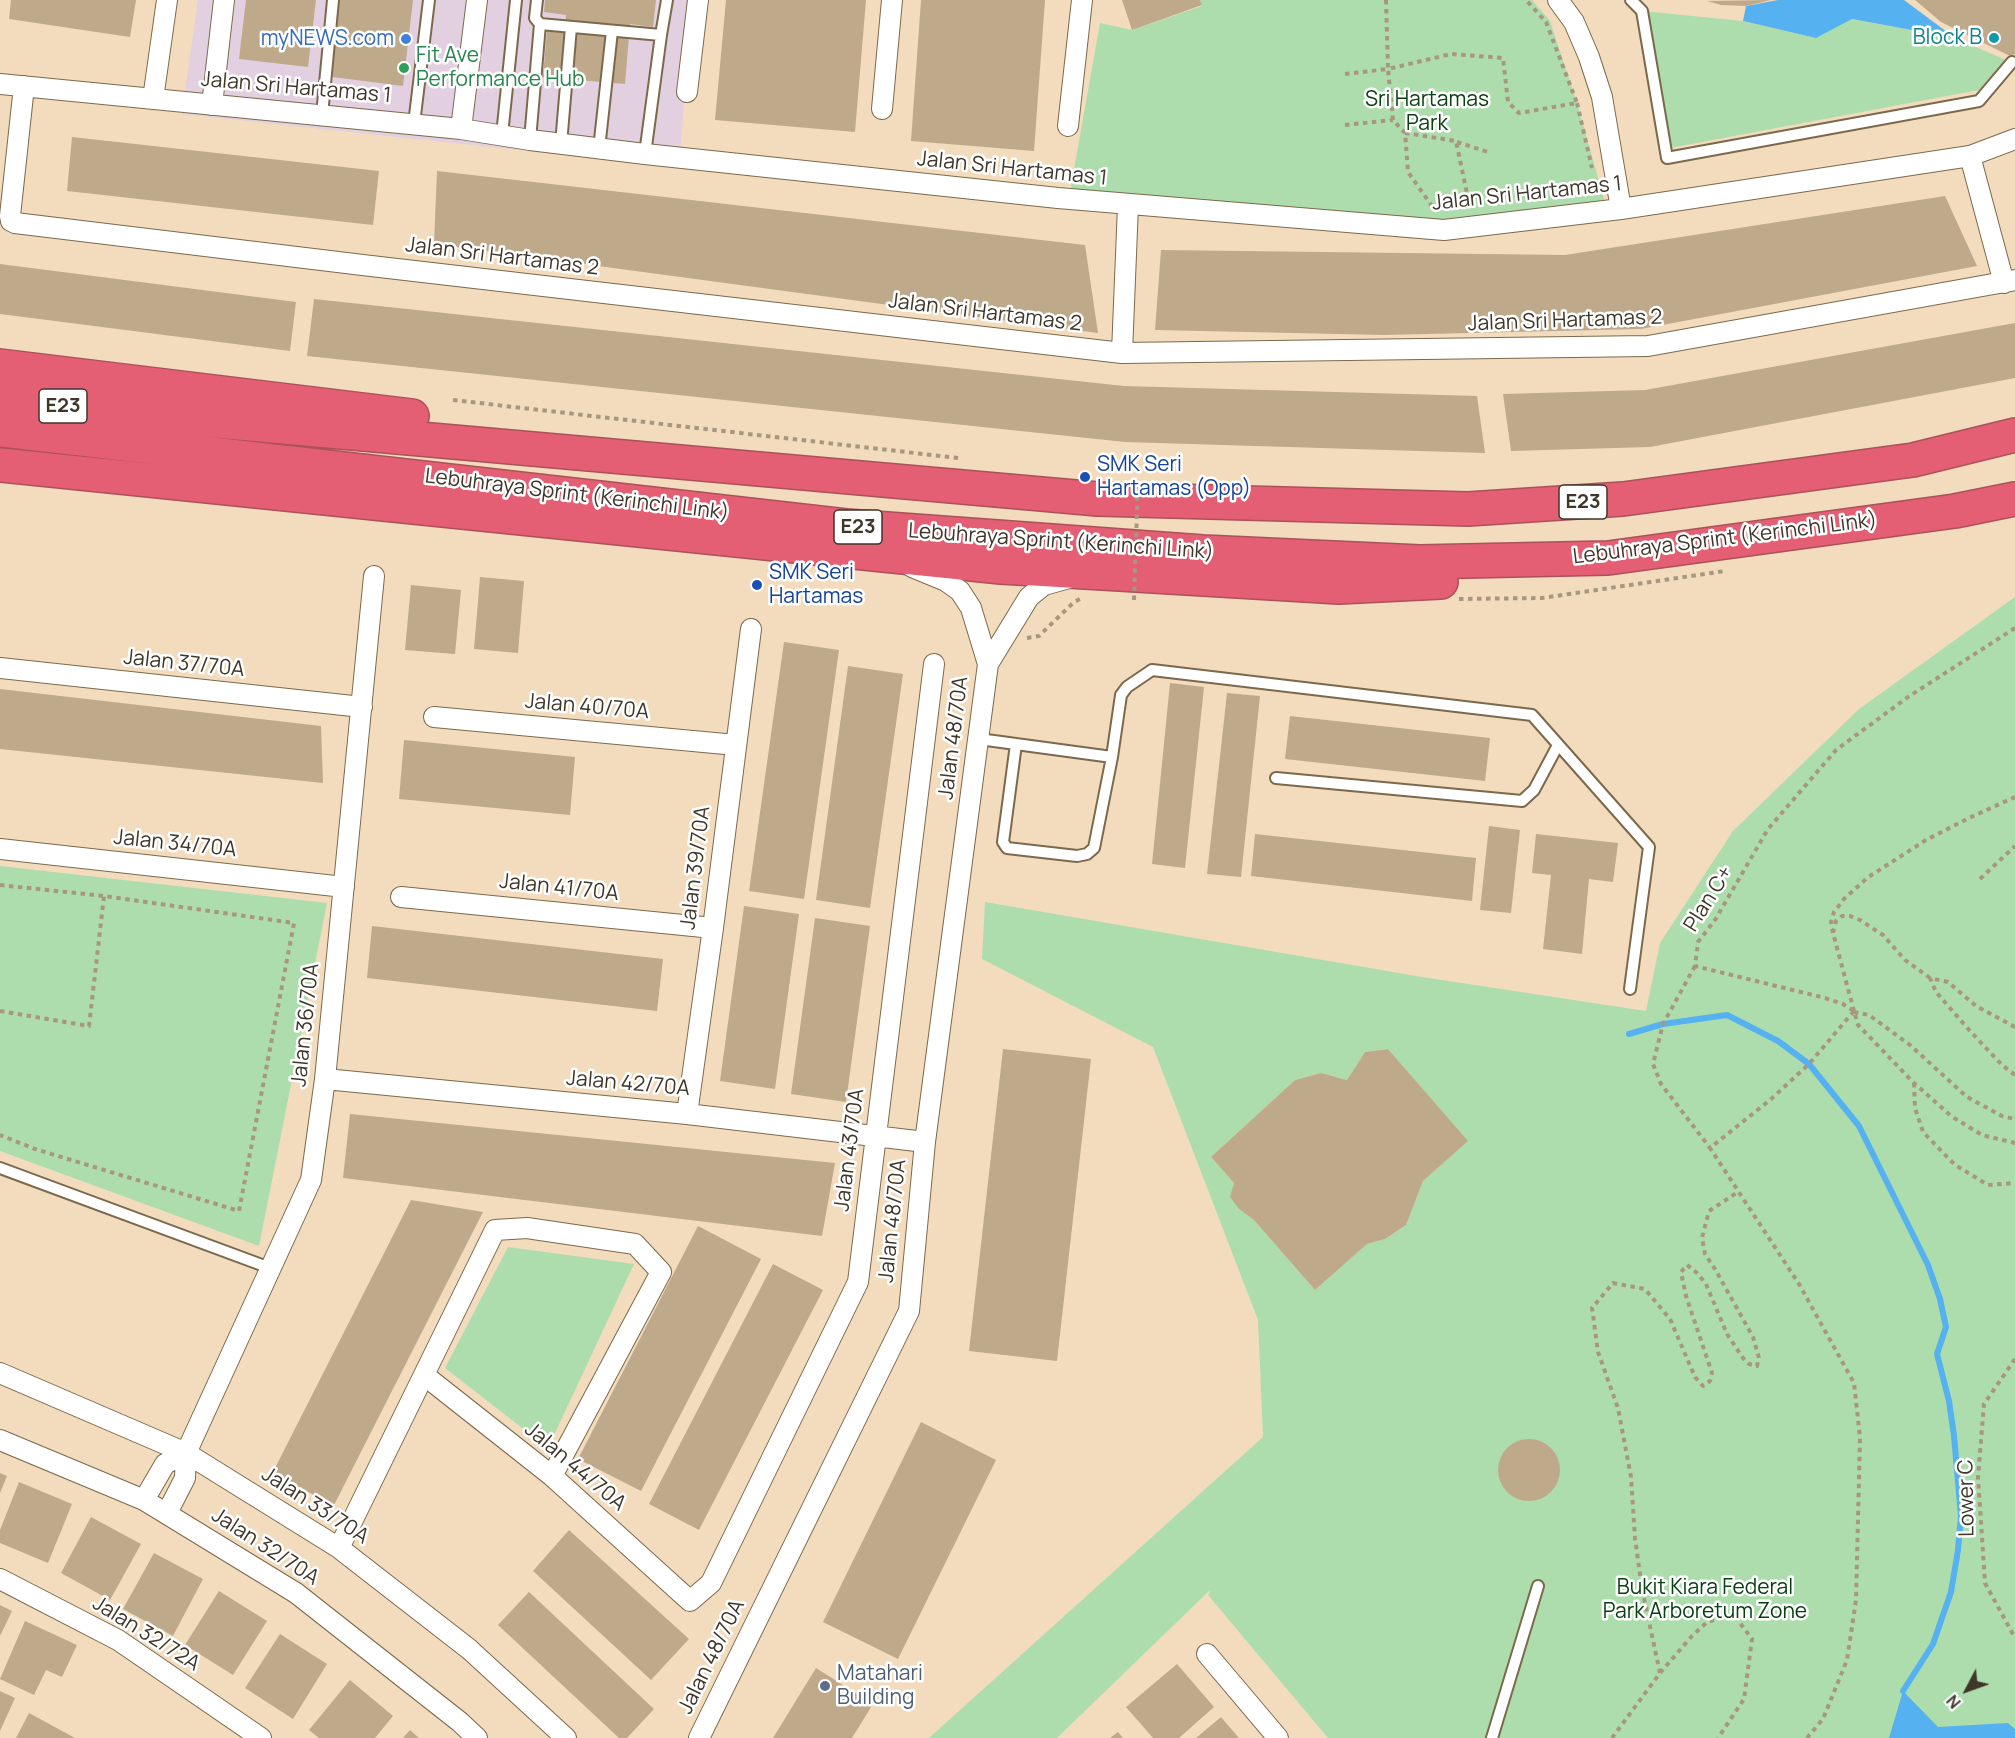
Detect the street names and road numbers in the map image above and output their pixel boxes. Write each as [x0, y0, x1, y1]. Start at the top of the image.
street label: Jalan Sri Hartamas 1 [200, 67, 392, 109]
street label: Jalan Sri Hartamas 1 [916, 146, 1108, 192]
street label: Jalan Sri Hartamas 1 [1431, 171, 1623, 217]
street label: Jalan Sri Hartamas 2 [404, 233, 600, 281]
street label: Jalan Sri Hartamas 2 [887, 289, 1083, 337]
street label: Jalan Sri Hartamas 2 [1467, 305, 1663, 337]
road number: E23 [39, 389, 87, 423]
street label: Lebuhraya Sprint (Kerinchi Link) [423, 464, 731, 526]
road number: E23 [1559, 485, 1607, 519]
street label: Lebuhraya Sprint (Kerinchi Link) [1571, 508, 1879, 570]
road number: E23 [834, 510, 882, 544]
street label: Lebuhraya Sprint (Kerinchi Link) [907, 519, 1215, 565]
street label: Jalan 37/70A [122, 645, 246, 683]
street label: Jalan 48/70A [934, 675, 974, 801]
street label: Jalan 40/70A [524, 689, 650, 725]
street label: Jalan 39/70A [676, 805, 716, 931]
street label: Jalan 34/70A [112, 825, 238, 863]
street label: Plan C+ [1679, 861, 1739, 937]
street label: Jalan 41/70A [498, 869, 620, 907]
street label: Jalan 36/70A [287, 962, 325, 1088]
street label: Jalan 42/70A [565, 1066, 691, 1102]
street label: Jalan 43/70A [830, 1087, 870, 1213]
street label: Jalan 48/70A [874, 1158, 912, 1284]
street label: Jalan 44/70A [519, 1417, 631, 1517]
street label: Lower C [1954, 1459, 1980, 1537]
street label: Jalan 33/70A [257, 1462, 373, 1550]
street label: Jalan 32/70A [207, 1503, 323, 1591]
street label: Jalan 32/72A [88, 1591, 204, 1677]
street label: Jalan 48/70A [673, 1596, 751, 1718]

